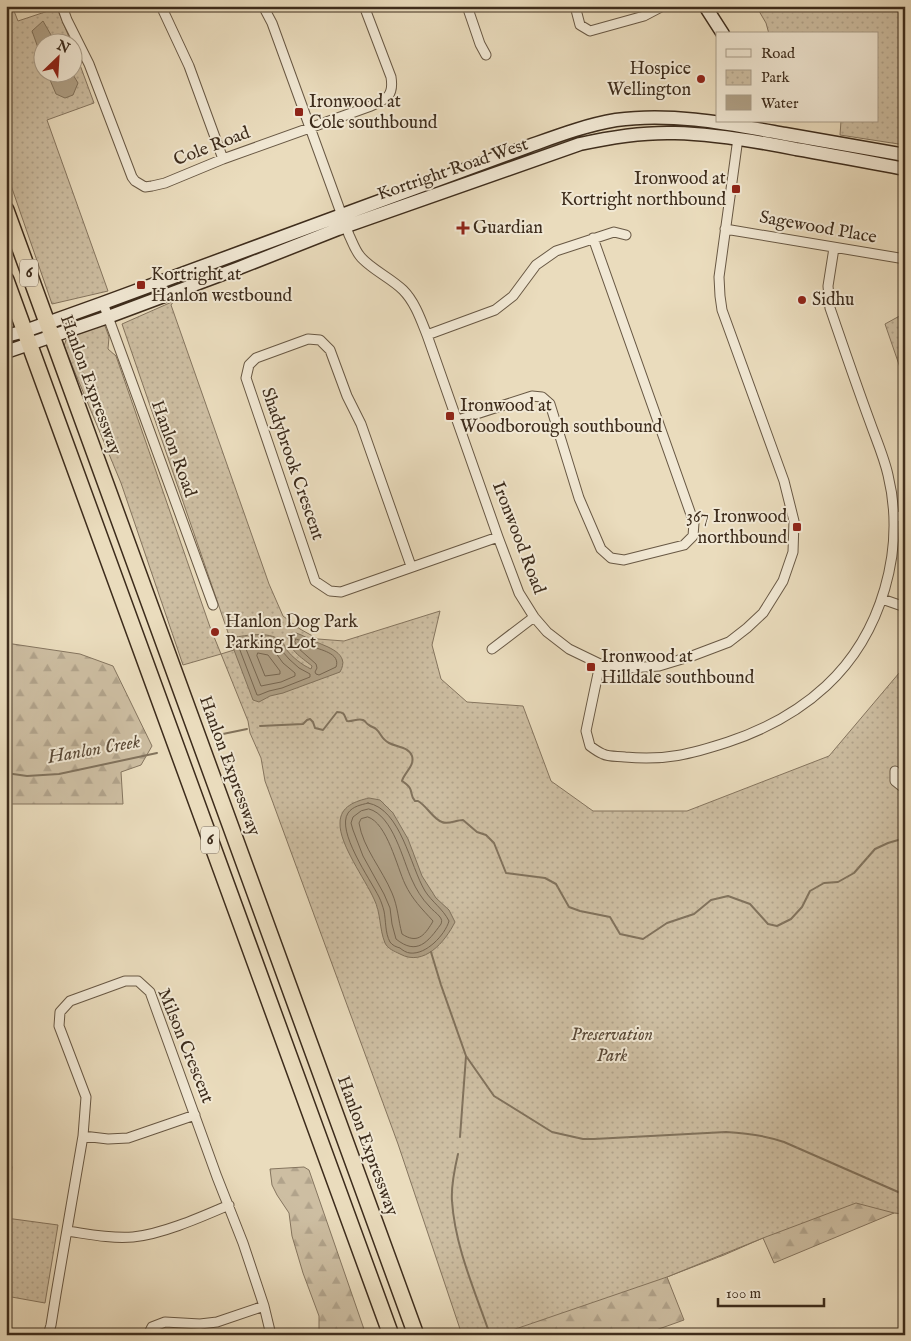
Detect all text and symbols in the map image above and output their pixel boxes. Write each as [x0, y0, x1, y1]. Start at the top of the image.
north arrow [32, 32, 82, 82]
legend [716, 32, 878, 122]
text: N [53, 36, 72, 58]
text: Road [761, 44, 796, 63]
place label: Hospice Wellington [607, 58, 691, 102]
text: Park [761, 68, 791, 87]
marker: Hospice Wellington [695, 73, 707, 85]
place label: Ironwood at Cole southbound [309, 91, 438, 135]
text: Water [761, 94, 799, 113]
marker: Ironwood at Cole southbound [293, 106, 305, 118]
street label: Cole Road [170, 122, 254, 172]
street label: Kortright Road West [375, 133, 531, 207]
place label: Ironwood at Kortright northbound [560, 168, 726, 212]
marker: Ironwood at Kortright northbound [730, 183, 742, 195]
street label: Sagewood Place [758, 206, 878, 250]
place label: Guardian [473, 217, 543, 240]
marker: Guardian [457, 222, 469, 234]
road number: 6 [20, 260, 38, 286]
place label: Kortright at Hanlon westbound [151, 264, 293, 308]
marker: Kortright at Hanlon westbound [135, 279, 147, 291]
place label: Sidhu [812, 289, 854, 312]
marker: Sidhu [796, 294, 808, 306]
street label: Hanlon Expressway [54, 312, 126, 458]
street label: Shadybrook Crescent [255, 385, 329, 543]
place label: Ironwood at Woodborough southbound [460, 395, 663, 439]
street label: Hanlon Road [145, 397, 201, 501]
marker: Ironwood at Woodborough southbound [444, 410, 456, 422]
street label: Ironwood Road [486, 478, 550, 598]
place label: 367 Ironwood northbound [686, 506, 787, 550]
marker: 367 Ironwood northbound [791, 521, 803, 533]
place label: Hanlon Dog Park Parking Lot [225, 611, 358, 655]
marker: Hanlon Dog Park Parking Lot [209, 626, 221, 638]
place label: Ironwood at Hilldale southbound [601, 646, 755, 690]
marker: Ironwood at Hilldale southbound [585, 661, 597, 673]
street label: Hanlon Expressway [193, 693, 265, 839]
water label: Hanlon Creek [45, 730, 143, 770]
road number: 6 [201, 826, 219, 854]
street label: Milson Crescent [152, 985, 218, 1107]
park label: Preservation Park [571, 1024, 653, 1068]
street label: Hanlon Expressway [331, 1073, 403, 1219]
scale bar [718, 1276, 825, 1308]
text: 100 m [726, 1284, 762, 1303]

